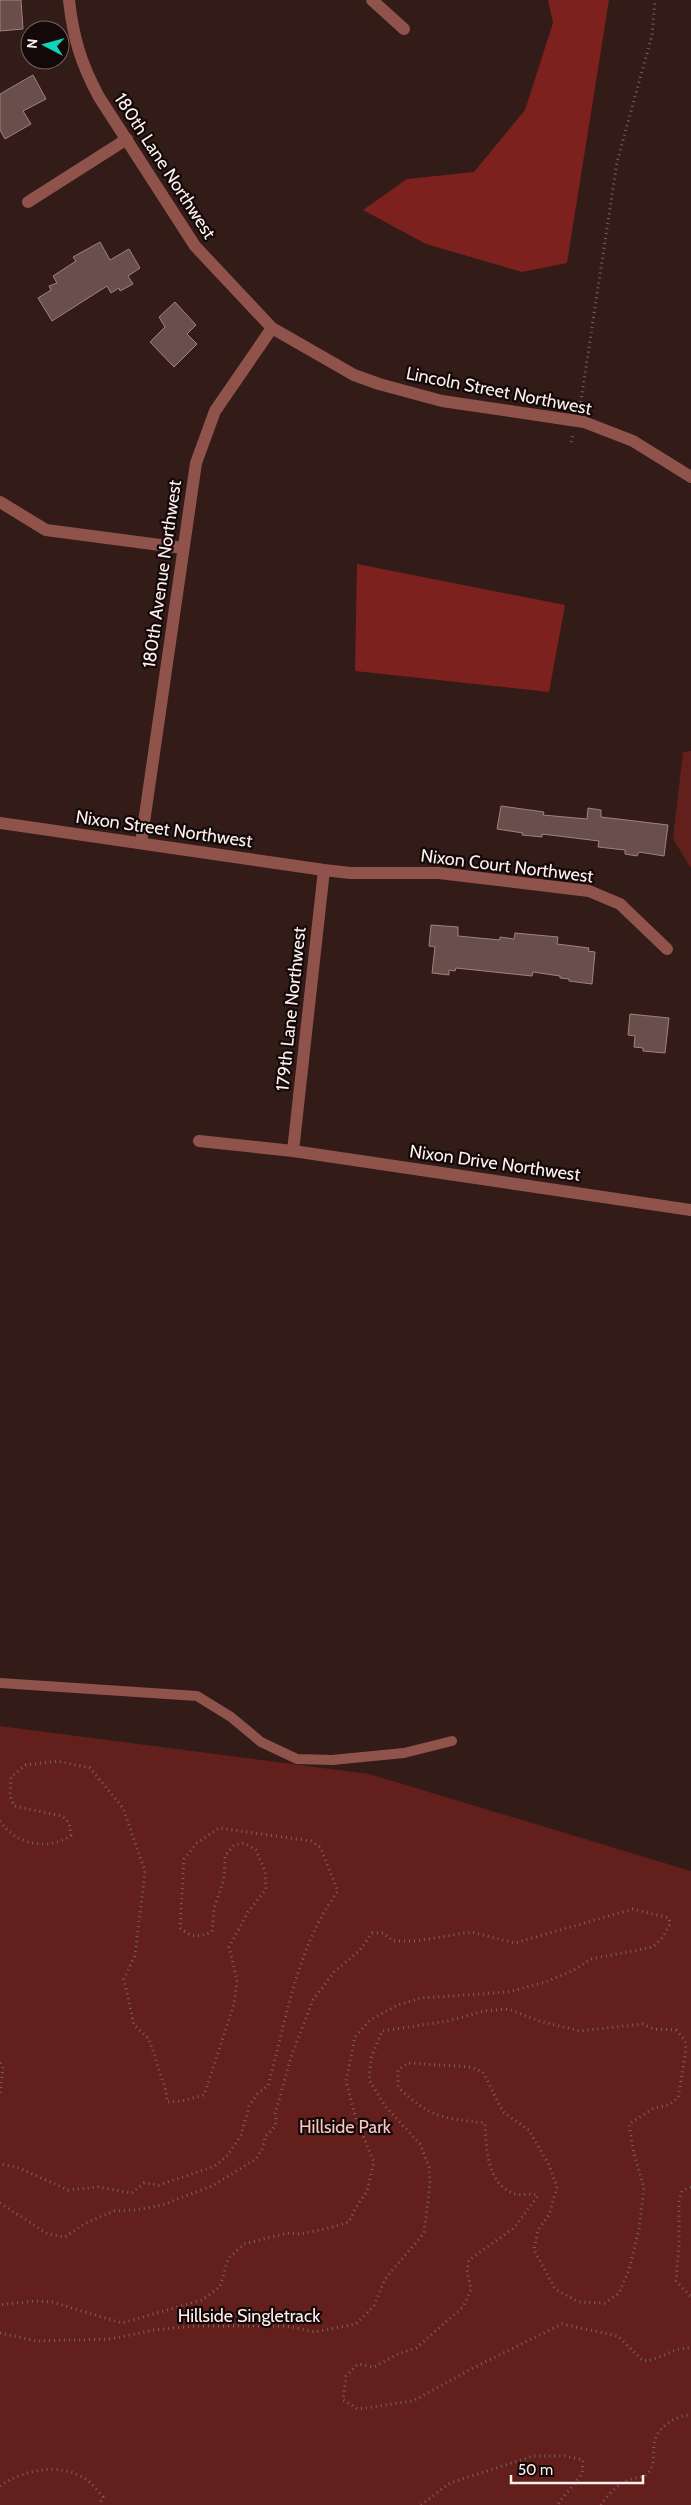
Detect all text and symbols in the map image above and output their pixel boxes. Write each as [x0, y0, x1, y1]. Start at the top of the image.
north arrow [20, 20, 70, 70]
text: N [23, 38, 42, 50]
street label: 180th Lane Northwest [110, 89, 220, 243]
street label: Lincoln Street Northwest [404, 362, 594, 420]
street label: 180th Avenue Northwest [138, 479, 186, 669]
street label: Nixon Street Northwest [74, 806, 254, 852]
street label: Nixon Court Northwest [419, 844, 595, 888]
street label: 179th Lane Northwest [271, 926, 311, 1092]
street label: Nixon Drive Northwest [408, 1140, 582, 1186]
park label: Hillside Park [299, 2116, 392, 2138]
street label: Hillside Singletrack [178, 2305, 321, 2327]
scale bar [511, 2452, 644, 2484]
text: 50 m [518, 2461, 553, 2479]

